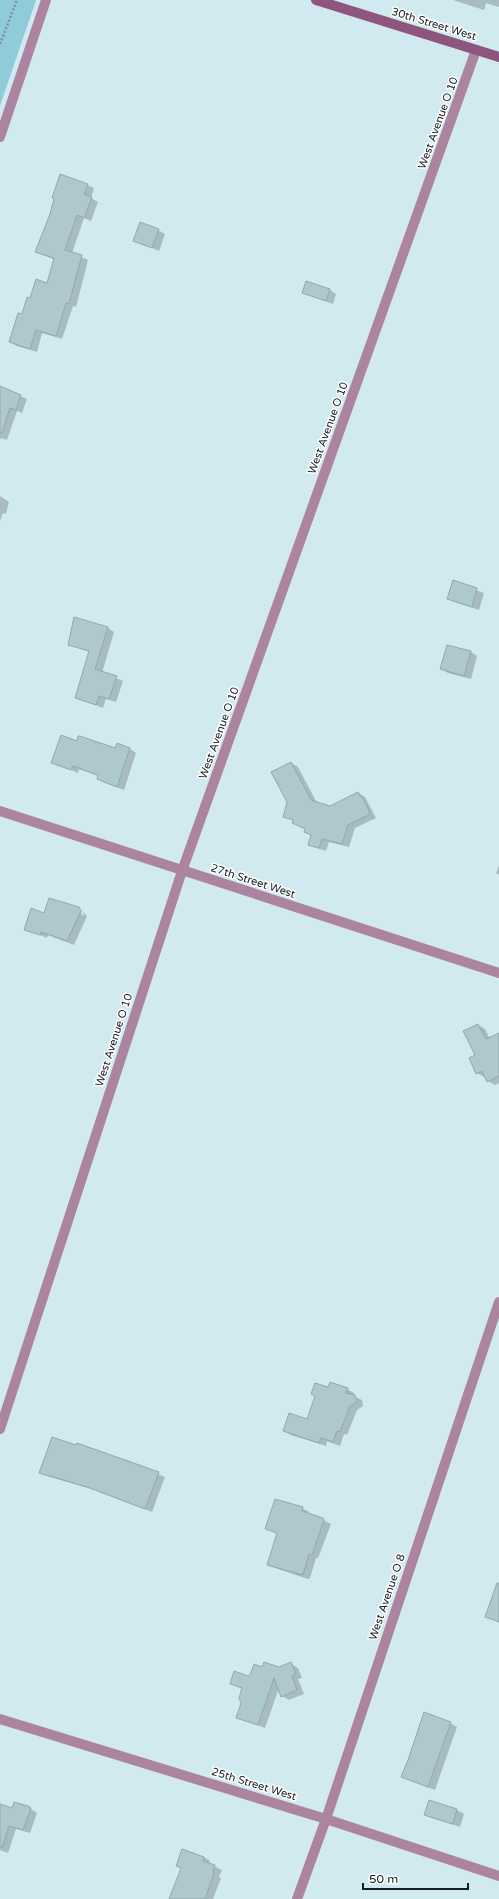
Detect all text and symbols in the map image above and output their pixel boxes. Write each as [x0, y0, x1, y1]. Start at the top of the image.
street label: 30th Street West [390, 5, 478, 43]
street label: West Avenue O 10 [415, 75, 461, 171]
street label: West Avenue O 10 [305, 380, 351, 476]
street label: West Avenue O 10 [196, 685, 242, 781]
street label: 27th Street West [209, 861, 297, 901]
street label: West Avenue O 10 [93, 992, 135, 1088]
street label: West Avenue O 8 [366, 1552, 408, 1642]
street label: 25th Street West [210, 1765, 298, 1803]
scale bar [363, 1865, 468, 1891]
text: 50 m [369, 1872, 398, 1886]

